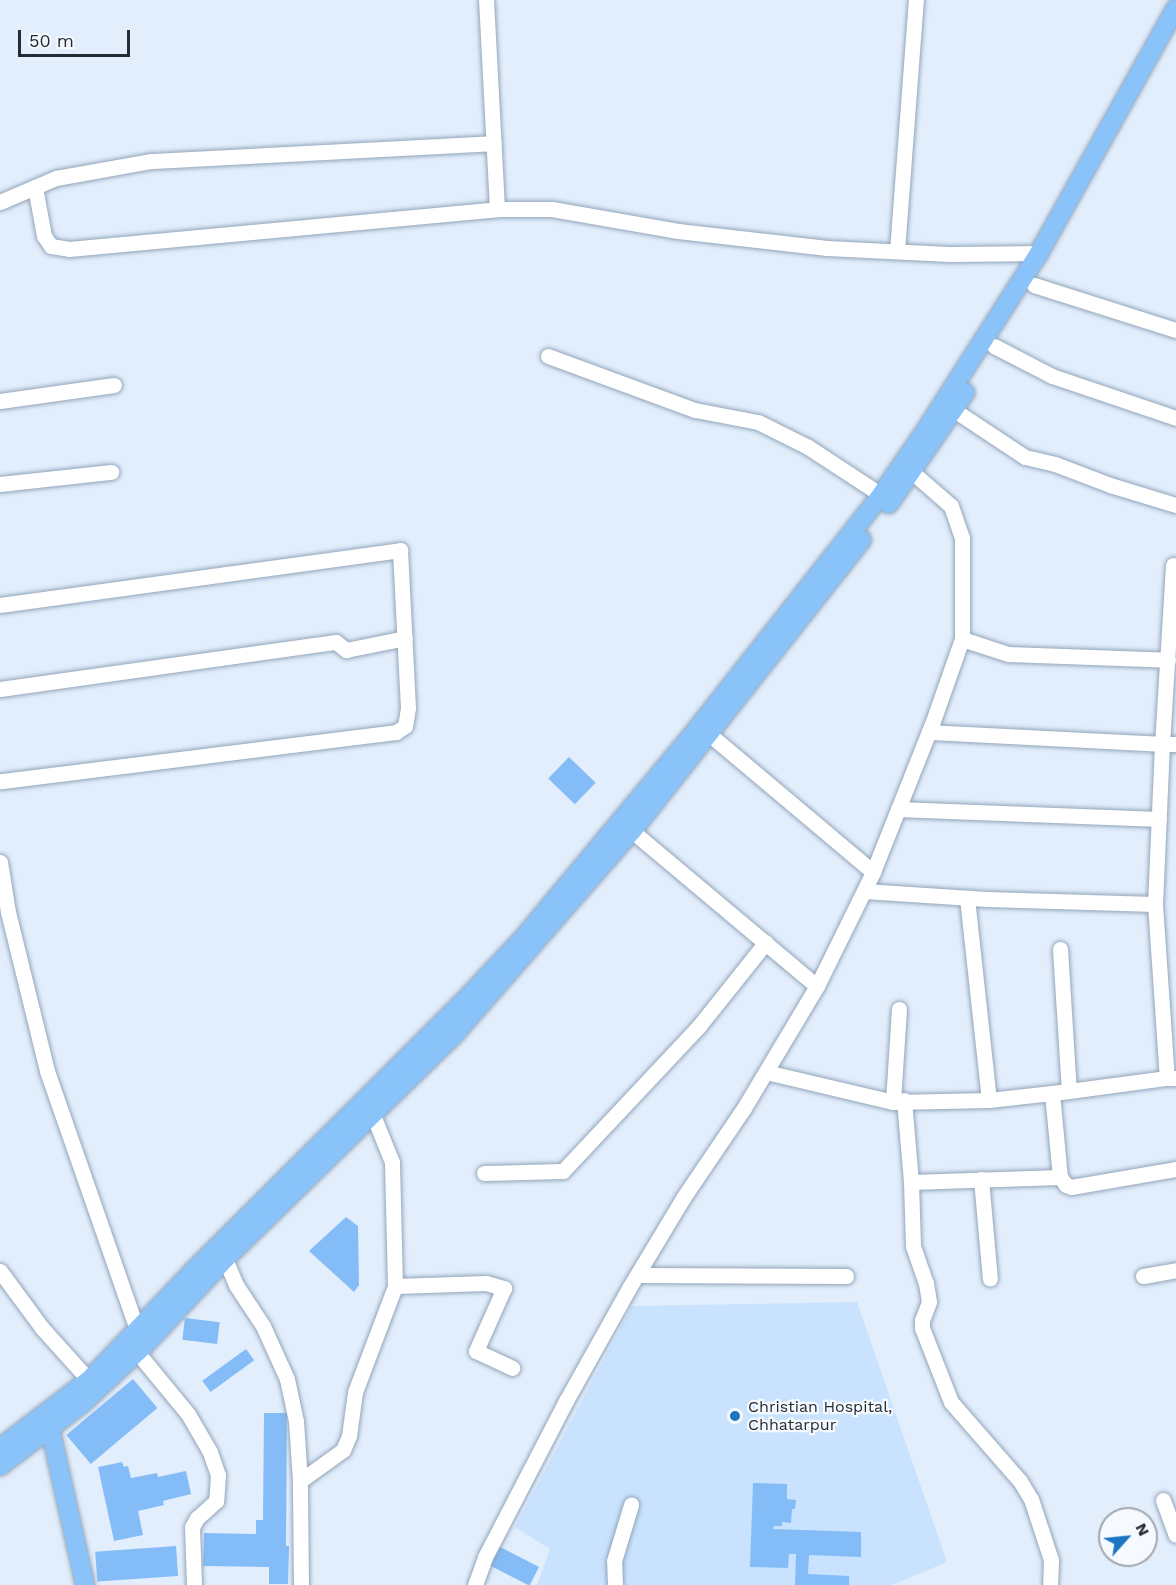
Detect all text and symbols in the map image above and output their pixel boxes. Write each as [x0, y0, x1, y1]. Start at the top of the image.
scale bar [21, 18, 134, 56]
text: 50 m [29, 30, 74, 51]
place label: Christian Hospital, Chhatarpur [748, 1397, 892, 1435]
marker: Christian Hospital, Chhatarpur [726, 1407, 744, 1425]
north arrow [1098, 1507, 1158, 1567]
text: N [1132, 1520, 1154, 1539]

